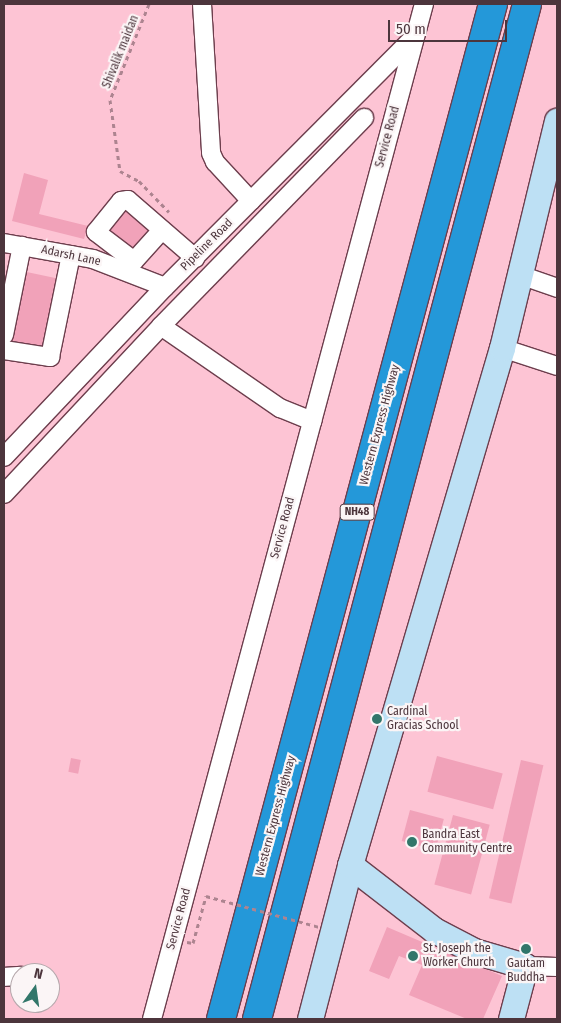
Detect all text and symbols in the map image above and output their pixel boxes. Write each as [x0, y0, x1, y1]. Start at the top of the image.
scale bar [391, 10, 510, 42]
street label: Shivalik maidan [100, 13, 142, 91]
text: 50 m [396, 20, 426, 38]
street label: Service Road [373, 105, 403, 169]
street label: Pipeline Road [178, 216, 236, 274]
street label: Adarsh Lane [40, 243, 102, 269]
street label: Western Express Highway [357, 363, 403, 487]
street label: Service Road [268, 496, 298, 560]
road number: NH48 [340, 504, 374, 520]
place label: Cardinal Gracias School [387, 705, 459, 733]
marker: Cardinal Gracias School [371, 713, 383, 725]
street label: Western Express Highway [253, 754, 299, 878]
place label: Bandra East Community Centre [422, 828, 512, 856]
marker: Bandra East Community Centre [406, 836, 418, 848]
street label: Service Road [164, 887, 194, 951]
place label: St. Joseph the Worker Church [423, 942, 495, 970]
marker: Gautam Buddha [520, 943, 532, 955]
marker: St. Joseph the Worker Church [407, 950, 419, 962]
place label: Gautam Buddha [507, 957, 545, 985]
north arrow [10, 963, 60, 1013]
text: N [32, 965, 45, 983]

